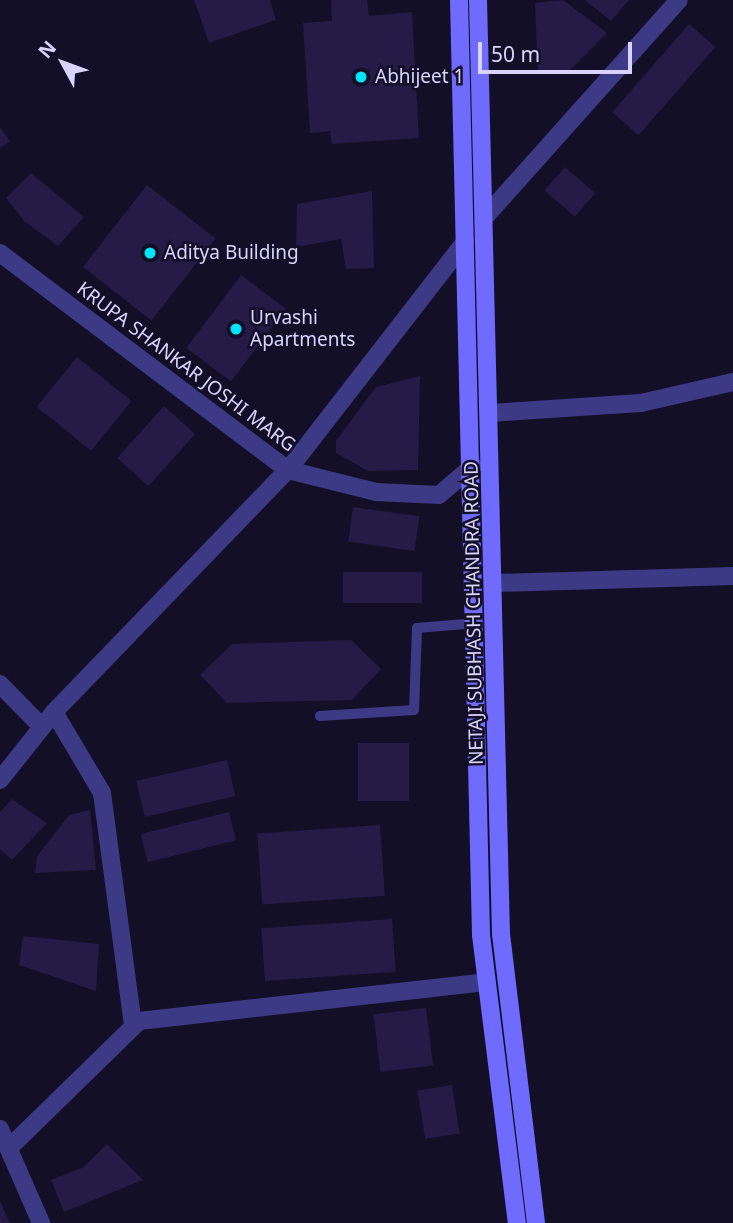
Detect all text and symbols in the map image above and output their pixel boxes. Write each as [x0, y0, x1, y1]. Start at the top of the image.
north arrow [28, 28, 98, 98]
scale bar [481, 28, 635, 72]
text: N [32, 35, 62, 64]
text: 50 m [491, 40, 540, 68]
place label: Abhijeet 1 [375, 66, 464, 88]
marker: Abhijeet 1 [353, 69, 369, 85]
place label: Aditya Building [164, 242, 299, 264]
marker: Aditya Building [142, 245, 158, 261]
street label: KRUPA SHANKAR JOSHI MARG [72, 277, 300, 457]
place label: Urvashi Apartments [250, 307, 355, 351]
marker: Urvashi Apartments [228, 321, 244, 337]
street label: NETAJI SUBHASH CHANDRA ROAD [460, 461, 488, 765]

